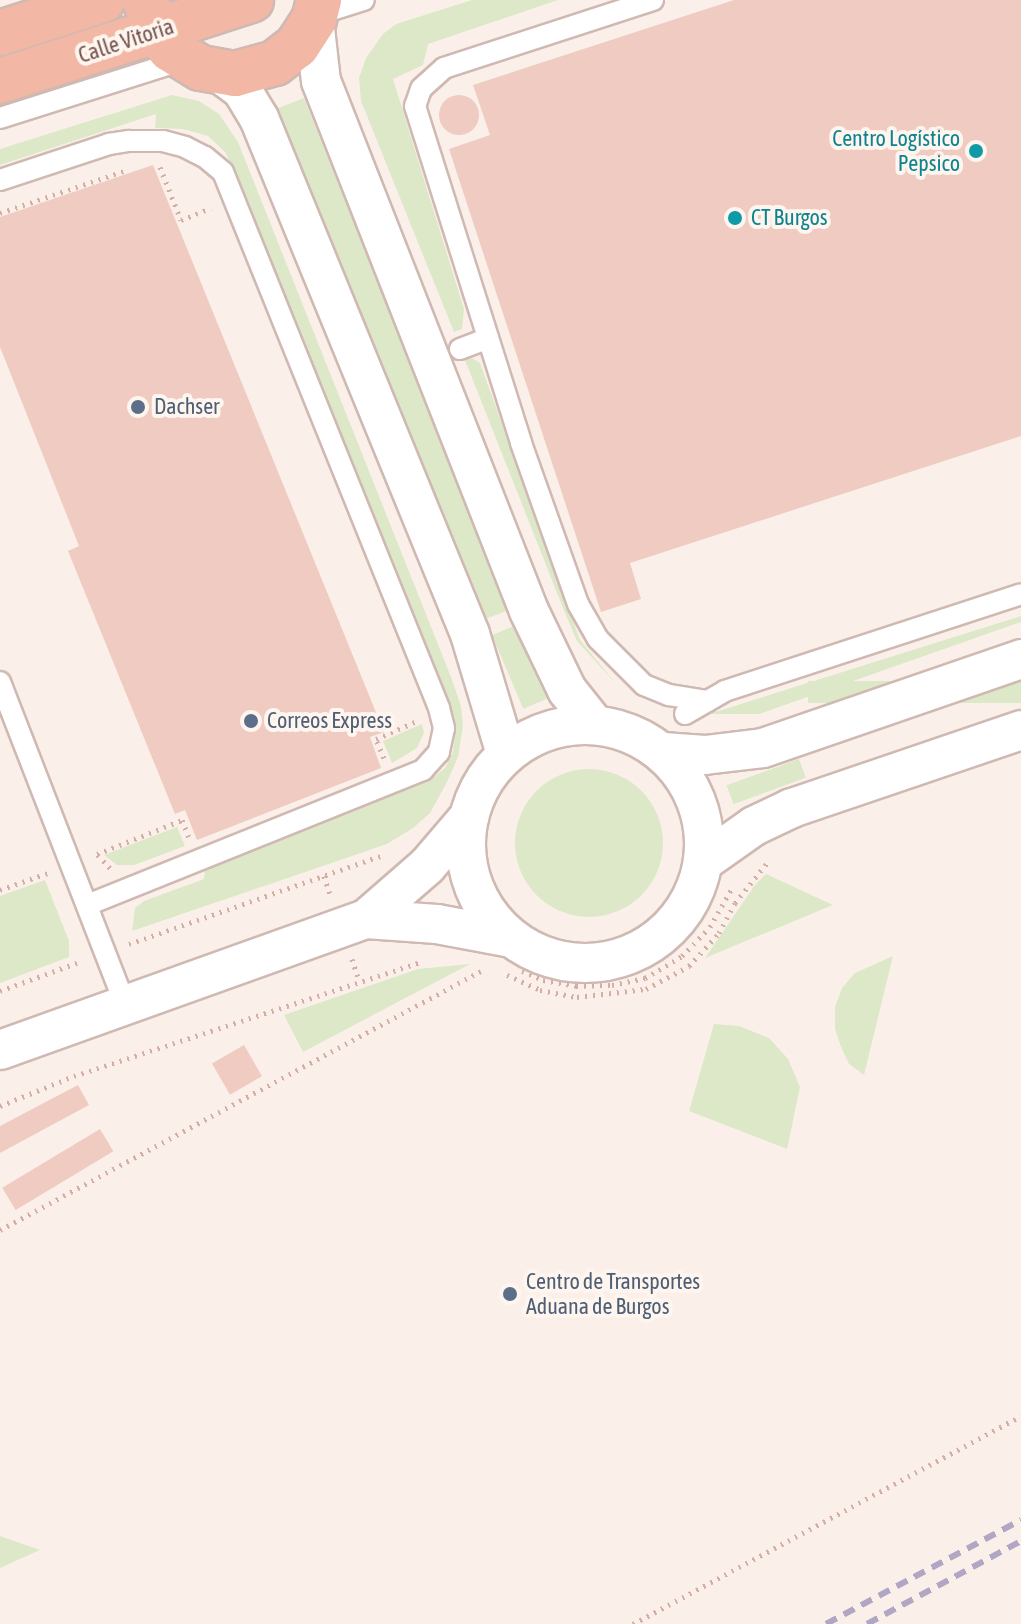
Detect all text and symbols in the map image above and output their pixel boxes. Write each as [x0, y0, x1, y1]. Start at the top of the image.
street label: Calle Vitoria [75, 13, 177, 69]
place label: Centro Logístico Pepsico [832, 125, 960, 176]
marker: Centro Logístico Pepsico [967, 142, 985, 160]
place label: CT Burgos [751, 205, 828, 231]
marker: CT Burgos [726, 209, 744, 227]
place label: Dachser [154, 394, 220, 420]
marker: Dachser [129, 398, 147, 416]
place label: Correos Express [267, 708, 392, 734]
marker: Correos Express [242, 712, 260, 730]
place label: Centro de Transportes Aduana de Burgos [526, 1268, 700, 1320]
marker: Centro de Transportes Aduana de Burgos [501, 1285, 519, 1303]

